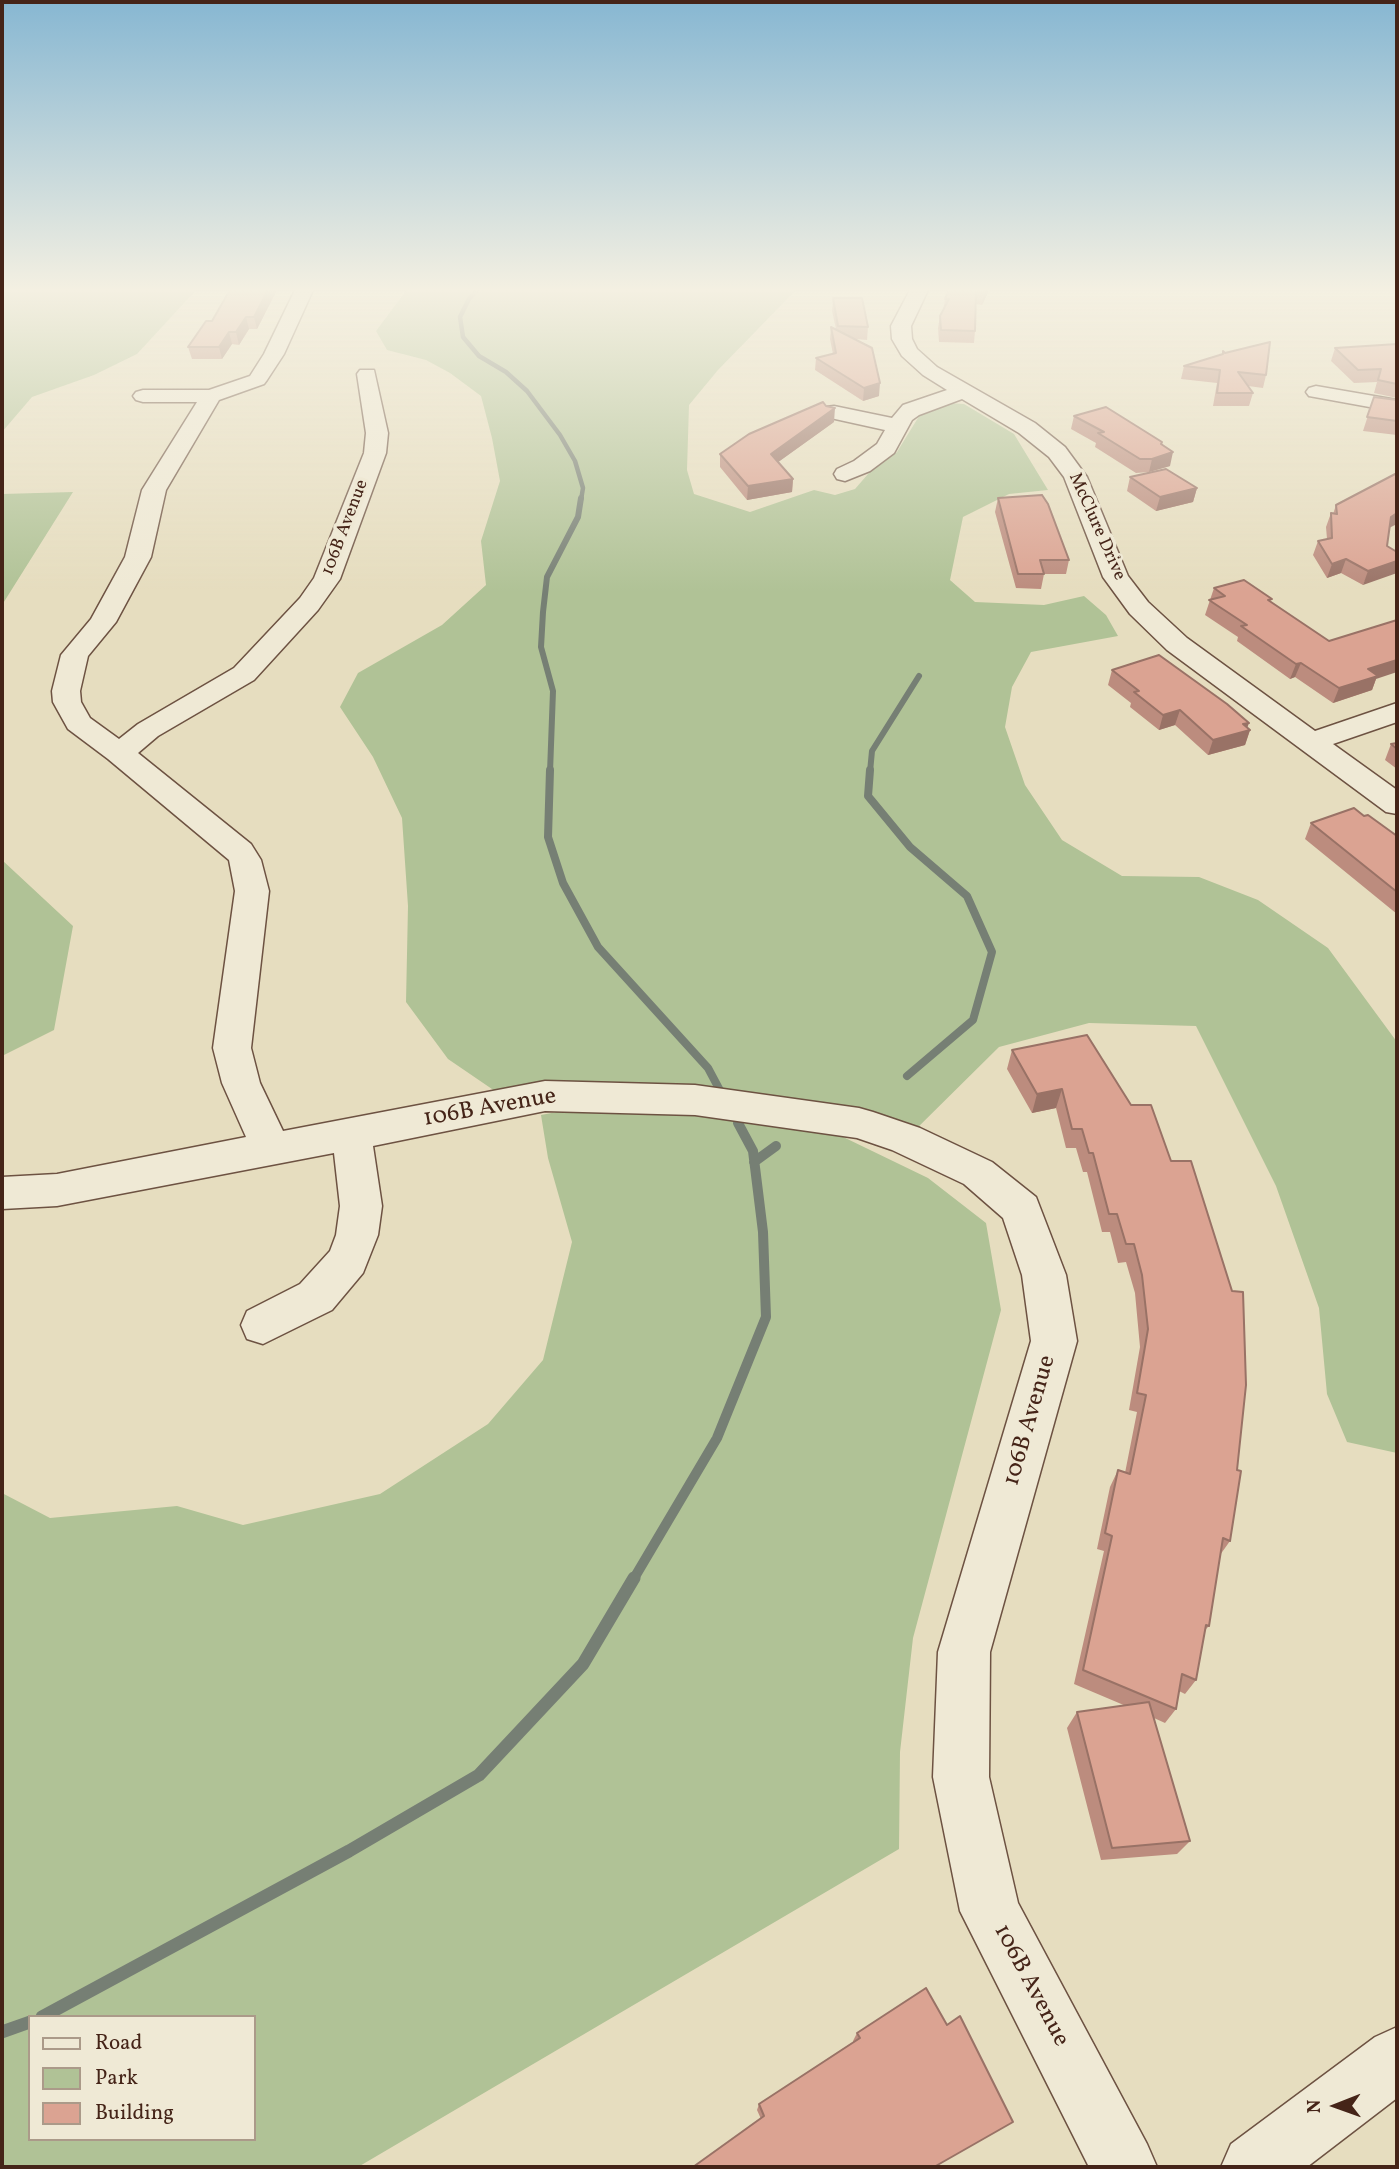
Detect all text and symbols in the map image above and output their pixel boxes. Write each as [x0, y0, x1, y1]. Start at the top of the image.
street label: McClure Drive [1063, 470, 1129, 584]
street label: 106B Avenue [318, 477, 374, 579]
street label: 106B Avenue [421, 1083, 559, 1135]
street label: 106B Avenue [999, 1352, 1063, 1490]
street label: 106B Avenue [986, 1920, 1074, 2052]
legend [28, 2015, 256, 2141]
text: Road [95, 2029, 142, 2058]
text: Park [95, 2064, 138, 2093]
north arrow [1301, 2071, 1371, 2141]
text: Building [95, 2099, 174, 2128]
text: N [1302, 2099, 1328, 2113]

